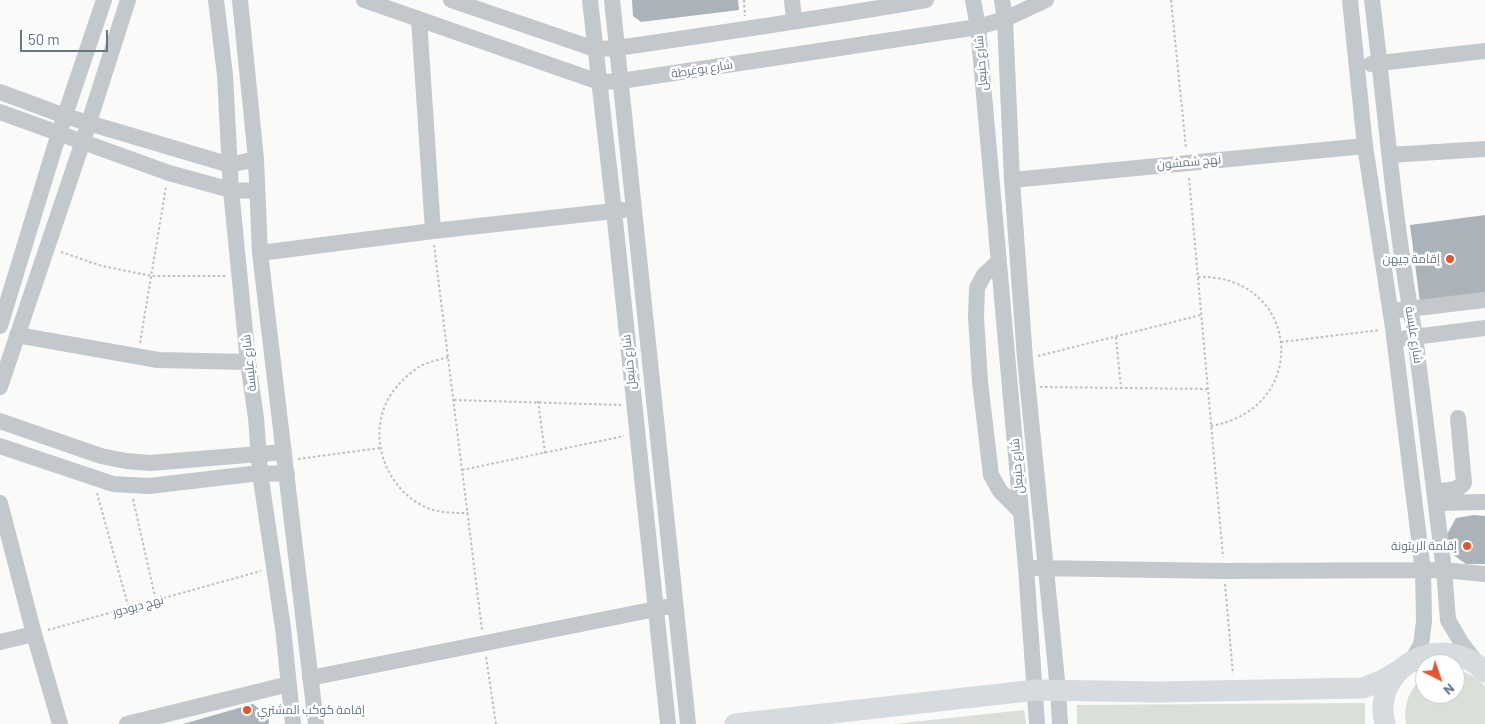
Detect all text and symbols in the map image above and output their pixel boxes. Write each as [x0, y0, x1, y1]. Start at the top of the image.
scale bar [22, 20, 110, 52]
text: 50 m [28, 30, 60, 48]
street label: شارع حنبعل [971, 35, 991, 91]
street label: شارع يوغرطة [670, 57, 734, 81]
street label: نهج شمشون [1156, 152, 1222, 172]
place label: إقامة جيهن [1382, 252, 1440, 266]
marker: إقامة جيهن [1444, 253, 1456, 265]
street label: شارع عليسة [1402, 306, 1426, 364]
street label: شارع عليسة [239, 334, 259, 392]
street label: شارع حنبعل [619, 334, 639, 390]
street label: شارع حنبعل [1007, 438, 1027, 494]
place label: إقامة الزيتونة [1391, 539, 1457, 553]
marker: إقامة الزيتونة [1461, 540, 1473, 552]
street label: نهج ديودور [111, 592, 165, 620]
north arrow [1415, 654, 1465, 704]
text: N [1440, 680, 1459, 699]
place label: إقامة كوكب المشتري [257, 703, 365, 717]
marker: إقامة كوكب المشتري [241, 704, 253, 716]

